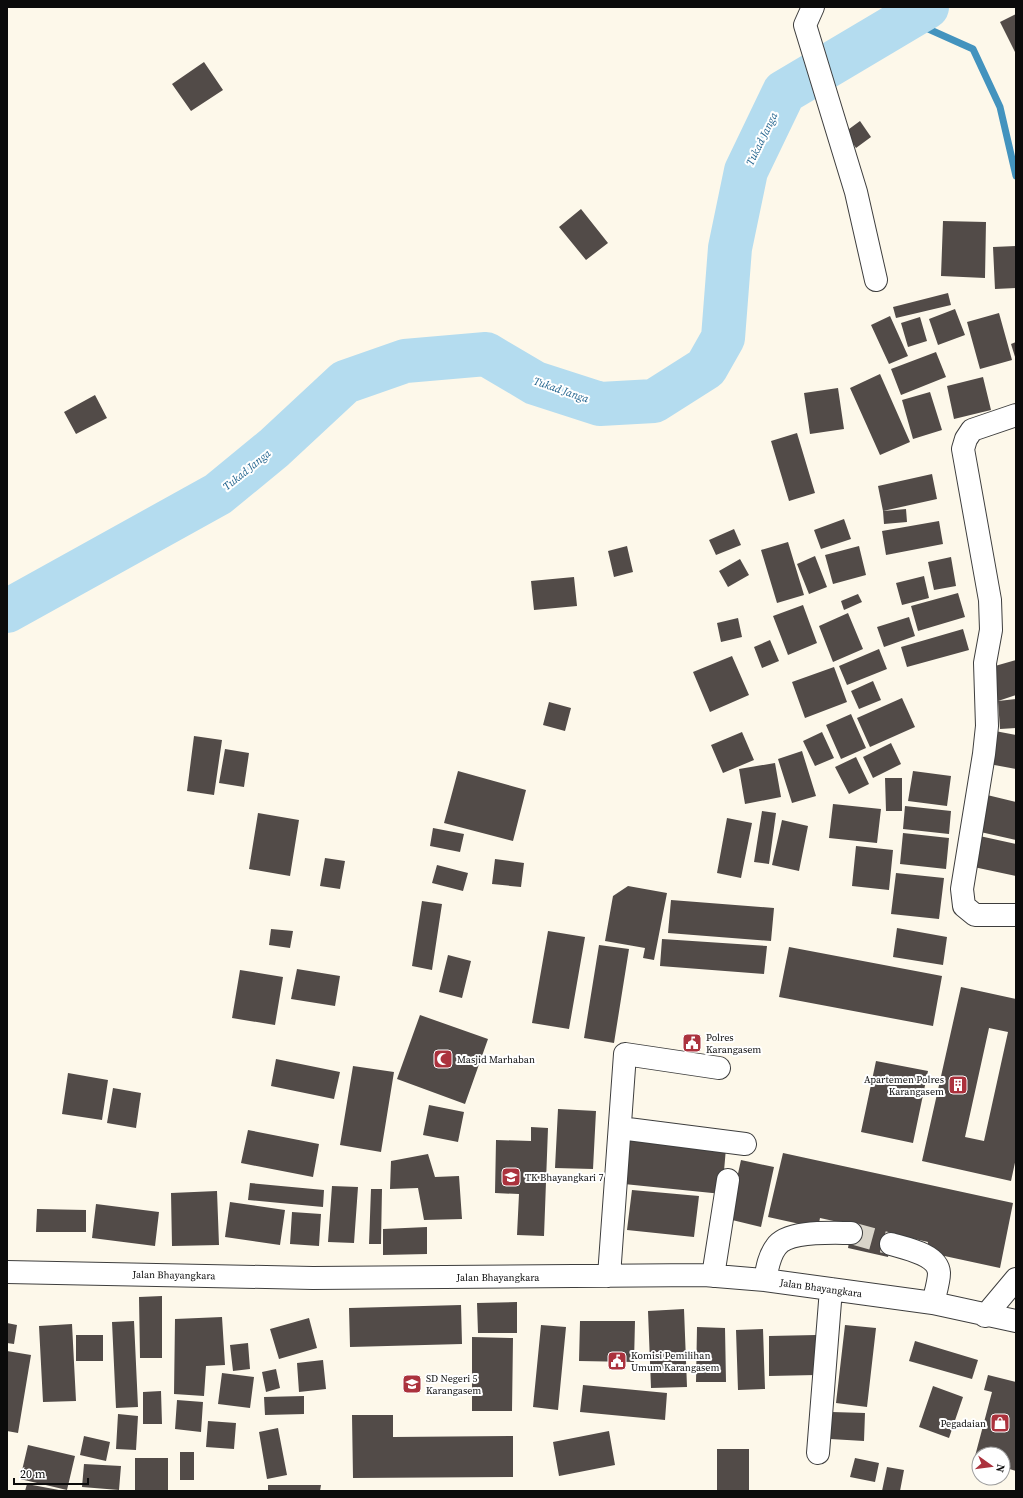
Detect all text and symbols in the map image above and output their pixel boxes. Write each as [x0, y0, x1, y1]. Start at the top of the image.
water label: Tukad Janga [743, 110, 781, 168]
water label: Tukad Janga [531, 374, 591, 407]
water label: Tukad Janga [220, 446, 274, 494]
place label: Polres Karangasem [706, 1031, 761, 1056]
public building icon: Polres Karangasem [681, 1032, 703, 1054]
mosque icon: Masjid Marhaban [432, 1048, 454, 1070]
place label: Masjid Marhaban [457, 1053, 535, 1066]
place label: Apartemen Polres Karangasem [864, 1073, 944, 1098]
building icon: Apartemen Polres Karangasem [947, 1074, 969, 1096]
school or university icon: TK Bhayangkari 7 [500, 1166, 522, 1188]
place label: TK Bhayangkari 7 [525, 1171, 603, 1184]
street label: Jalan Bhayangkara [131, 1268, 216, 1282]
street label: Jalan Bhayangkara [456, 1271, 540, 1284]
street label: Jalan Bhayangkara [778, 1276, 864, 1300]
place label: Komisi Pemilihan Umum Karangasem [631, 1349, 719, 1374]
public building icon: Komisi Pemilihan Umum Karangasem [606, 1350, 628, 1372]
place label: SD Negeri 5 Karangasem [426, 1372, 481, 1397]
school or university icon: SD Negeri 5 Karangasem [401, 1373, 423, 1395]
shop icon: Pegadaian [989, 1412, 1011, 1434]
place label: Pegadaian [940, 1417, 986, 1430]
north arrow [971, 1446, 1011, 1486]
scale bar [14, 1460, 88, 1486]
text: N [992, 1463, 1008, 1474]
text: 20 m [20, 1466, 46, 1482]

